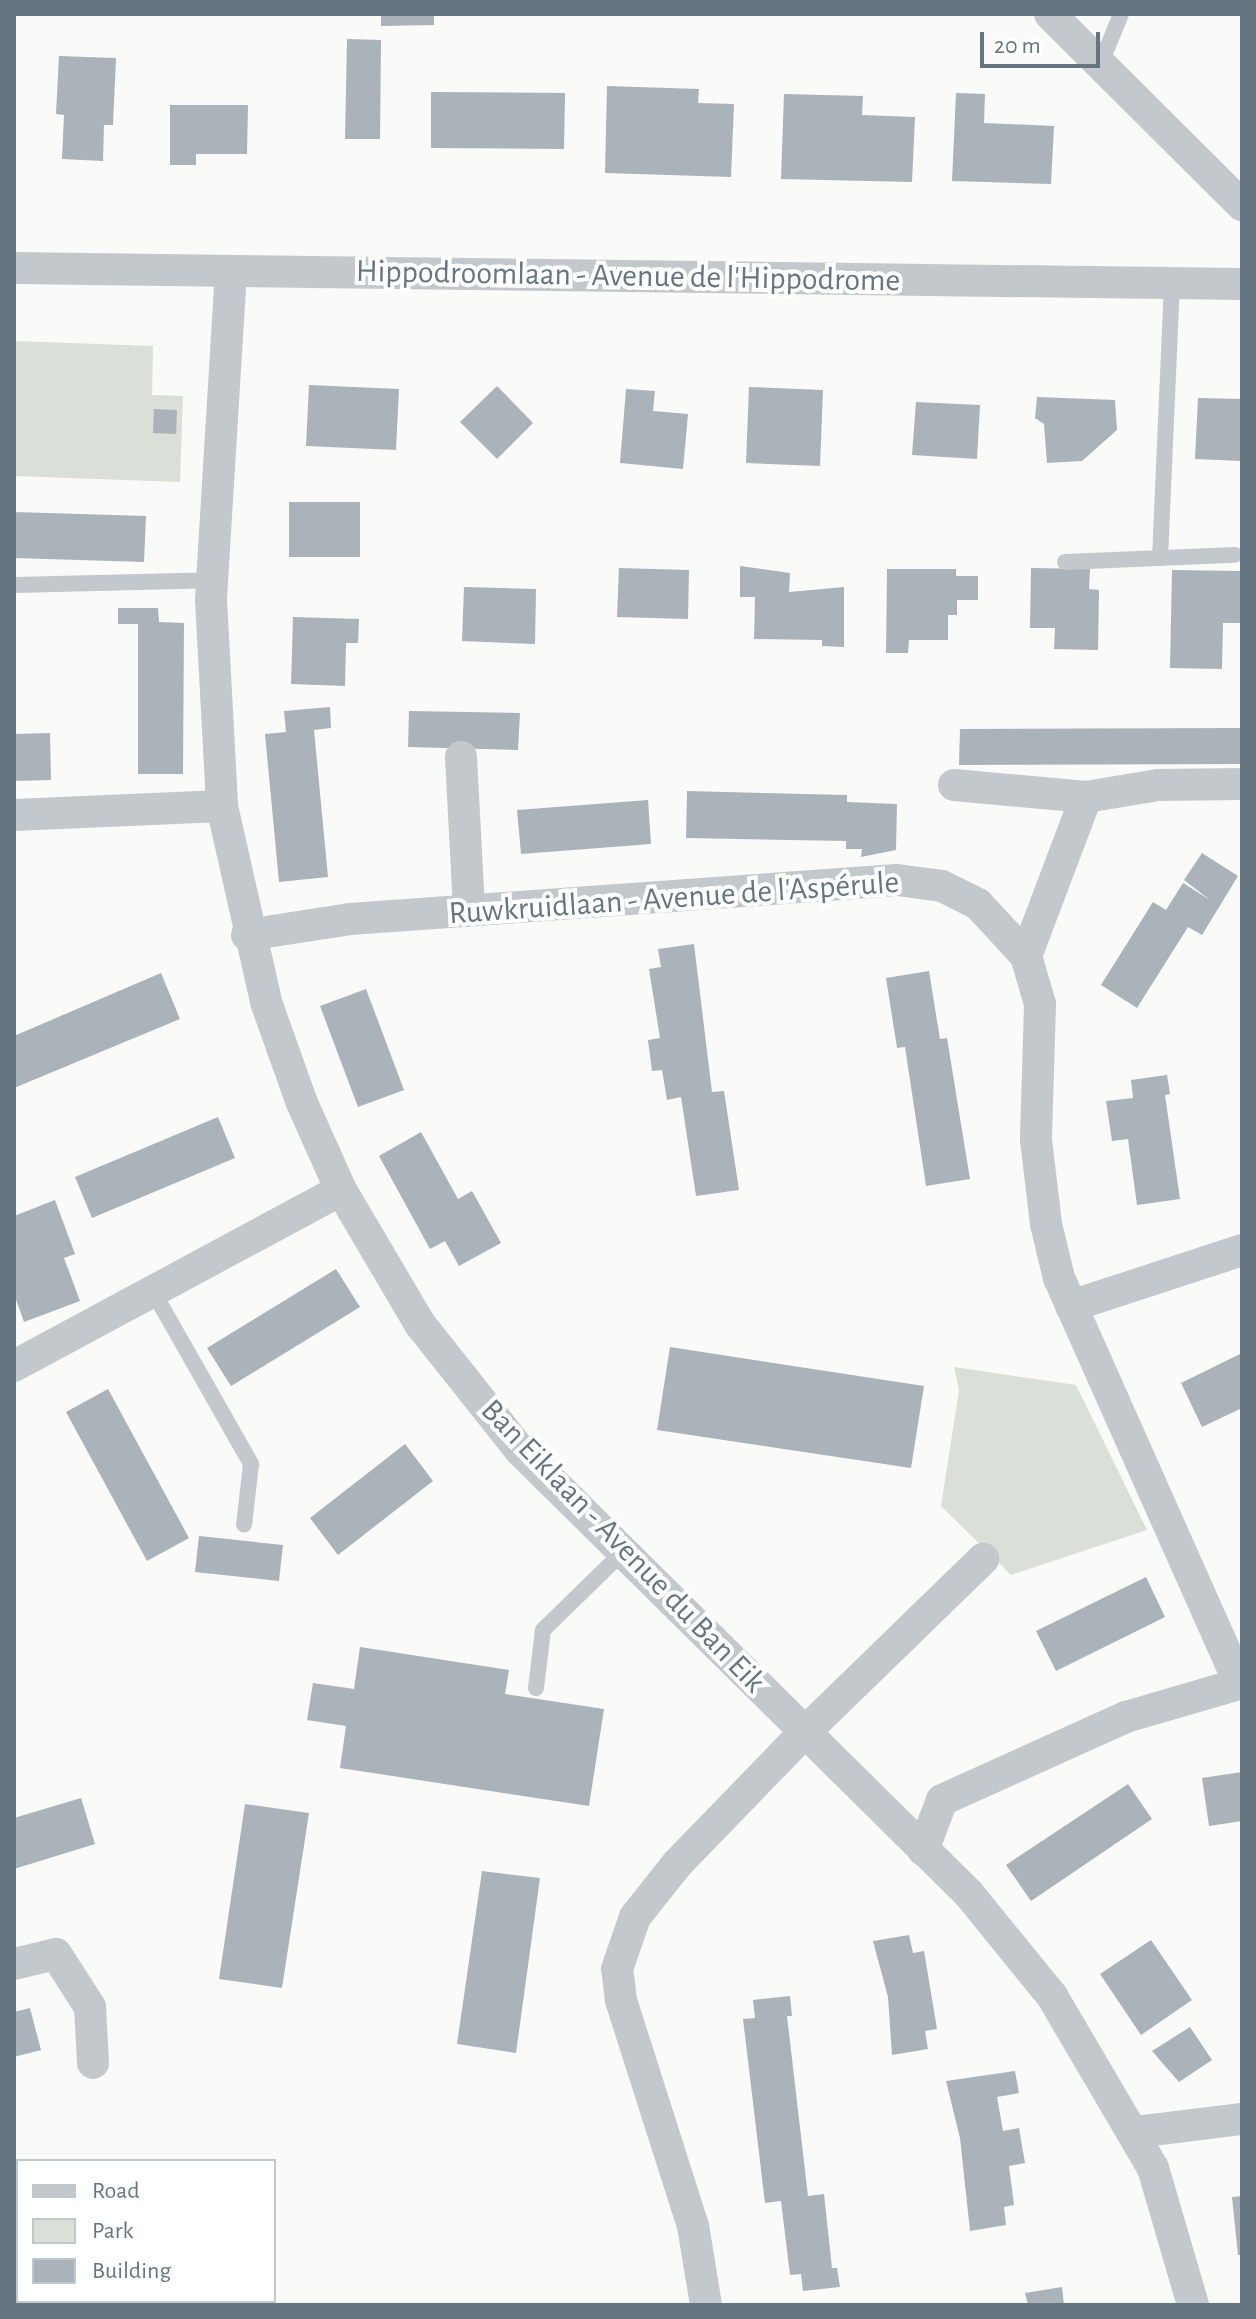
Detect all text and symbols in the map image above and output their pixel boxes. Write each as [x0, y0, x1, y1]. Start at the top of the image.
scale bar [984, 16, 1104, 66]
text: 20 m [994, 34, 1041, 58]
street label: Hippodroomlaan - Avenue de l'Hippodrome [355, 252, 901, 300]
street label: Ruwkruidlaan - Avenue de l'Aspérule [448, 863, 900, 933]
street label: Ban Eiklaan - Avenue du Ban Eik [473, 1391, 773, 1701]
legend [16, 2159, 276, 2303]
text: Road [92, 2179, 140, 2203]
text: Park [92, 2219, 133, 2243]
text: Building [92, 2259, 171, 2283]

